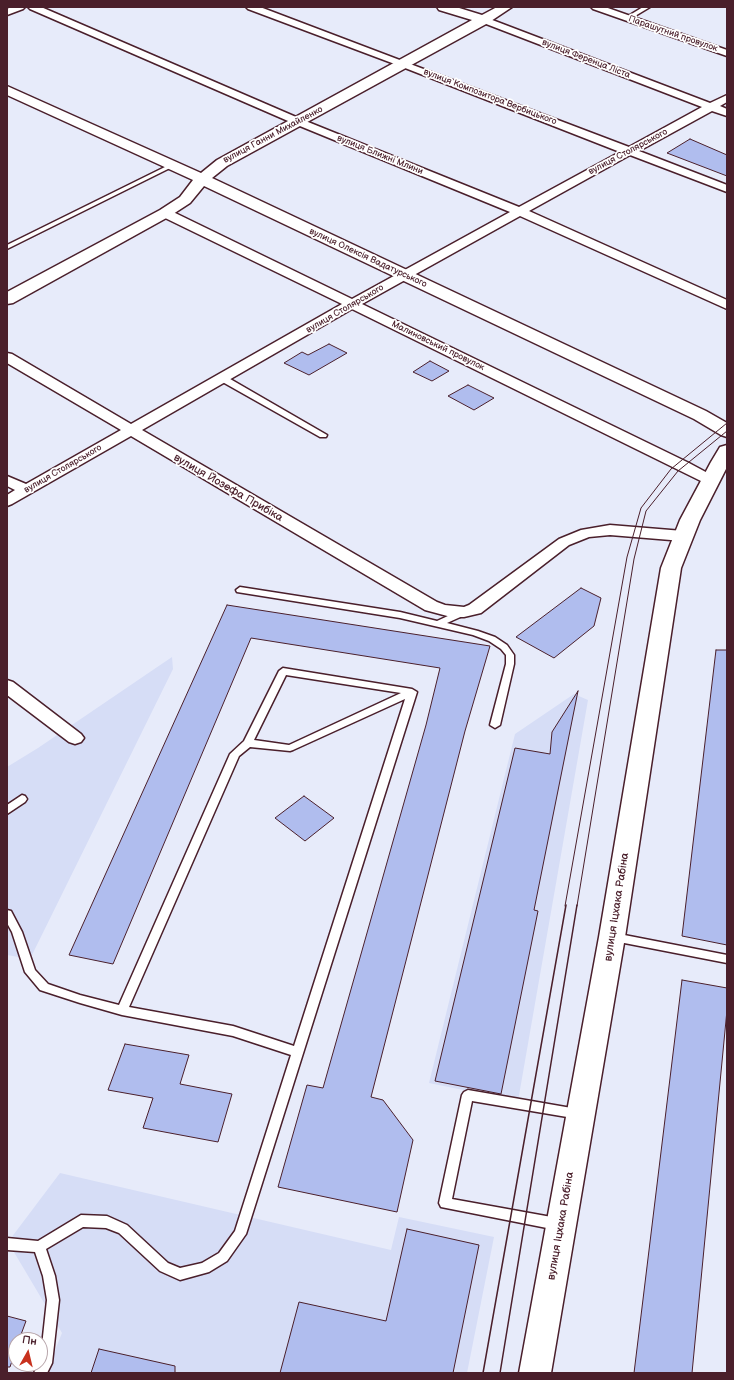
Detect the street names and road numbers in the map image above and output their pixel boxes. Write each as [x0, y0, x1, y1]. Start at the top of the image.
street label: Парашутний провулок [627, 14, 719, 54]
street label: вулиця Ференца Ліста [540, 37, 632, 81]
street label: вулиця Композитора Вербицького [422, 67, 558, 127]
street label: вулиця Ганни Михайленко [221, 104, 325, 166]
street label: вулиця Столярського [587, 127, 669, 177]
street label: вулиця Ближні Млини [335, 133, 425, 177]
street label: вулиця Олексія Вадатурського [308, 226, 428, 290]
street label: вулиця Столярського [304, 282, 386, 336]
street label: Малиновський провулок [390, 319, 486, 373]
street label: вулиця Столярського [22, 442, 104, 496]
street label: вулиця Йозефа Прибіка [171, 451, 285, 525]
street label: вулиця Іцхака Рабіна [602, 852, 632, 962]
street label: вулиця Іцхака Рабіна [545, 1171, 577, 1281]

